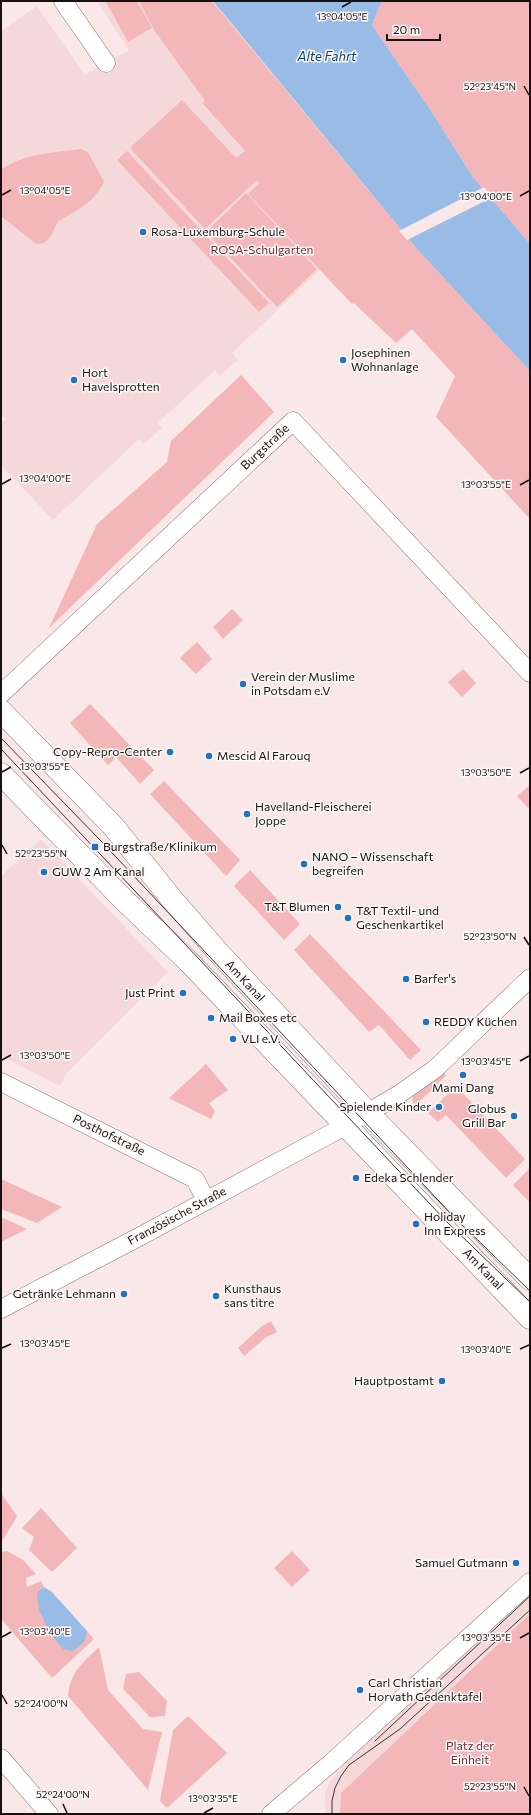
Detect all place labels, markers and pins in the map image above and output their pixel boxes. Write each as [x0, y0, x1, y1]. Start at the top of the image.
place label: Rosa-Luxemburg-Schule [151, 224, 285, 238]
marker: Rosa-Luxemburg-Schule [138, 227, 148, 237]
place label: Josephinen Wohnanlage [351, 345, 419, 373]
marker: Josephinen Wohnanlage [338, 355, 348, 365]
place label: Hort Havelsprotten [82, 365, 160, 393]
marker: Hort Havelsprotten [69, 375, 79, 385]
place label: Verein der Muslime in Potsdam e.V [251, 669, 355, 697]
marker: Verein der Muslime in Potsdam e.V [238, 679, 248, 689]
place label: Copy-Repro-Center [53, 744, 162, 758]
marker: Copy-Repro-Center [165, 747, 175, 757]
place label: Mescid Al Farouq [217, 748, 311, 762]
marker: Mescid Al Farouq [204, 751, 214, 761]
place label: Havelland-Fleischerei Joppe [255, 799, 372, 828]
marker: Havelland-Fleischerei Joppe [242, 809, 252, 819]
place label: Burgstraße/Klinikum [103, 839, 217, 853]
marker: Burgstraße/Klinikum [90, 842, 100, 852]
place label: NANO – Wissenschaft begreifen [312, 849, 434, 877]
marker: NANO – Wissenschaft begreifen [299, 859, 309, 869]
place label: GUW 2 Am Kanal [52, 864, 145, 878]
marker: GUW 2 Am Kanal [39, 867, 49, 877]
place label: T&T Blumen [264, 899, 330, 913]
marker: T&T Blumen [333, 902, 343, 912]
place label: T&T Textil- und Geschenkartikel [356, 903, 444, 931]
marker: T&T Textil- und Geschenkartikel [343, 913, 353, 923]
place label: Barfer's [414, 971, 456, 985]
marker: Barfer's [401, 974, 411, 984]
place label: Just Print [125, 985, 175, 1000]
marker: Just Print [178, 988, 188, 998]
place label: Mail Boxes etc [219, 1010, 297, 1024]
marker: Mail Boxes etc [206, 1013, 216, 1023]
place label: REDDY Küchen [434, 1014, 517, 1028]
marker: REDDY Küchen [421, 1017, 431, 1027]
place label: VLI e.V. [241, 1031, 281, 1045]
marker: VLI e.V. [228, 1034, 238, 1044]
marker: Mami Dang [458, 1070, 468, 1080]
place label: Mami Dang [432, 1080, 494, 1094]
place label: Spielende Kinder [340, 1099, 431, 1113]
place label: Globus Grill Bar [462, 1101, 506, 1129]
marker: Spielende Kinder [434, 1102, 444, 1112]
marker: Globus Grill Bar [509, 1111, 519, 1121]
place label: Edeka Schlender [364, 1170, 454, 1184]
marker: Edeka Schlender [351, 1173, 361, 1183]
place label: Holiday Inn Express [424, 1209, 486, 1237]
marker: Holiday Inn Express [411, 1219, 421, 1229]
place label: Kunsthaus sans titre [224, 1281, 281, 1309]
place label: Getränke Lehmann [13, 1286, 116, 1300]
marker: Getränke Lehmann [119, 1289, 129, 1299]
marker: Kunsthaus sans titre [211, 1291, 221, 1301]
place label: Hauptpostamt [354, 1373, 434, 1387]
marker: Hauptpostamt [437, 1376, 447, 1386]
place label: Samuel Gutmann [415, 1555, 508, 1569]
marker: Samuel Gutmann [511, 1558, 521, 1568]
place label: Carl Christian Horvath Gedenktafel [368, 1675, 482, 1703]
marker: Carl Christian Horvath Gedenktafel [355, 1685, 365, 1695]

